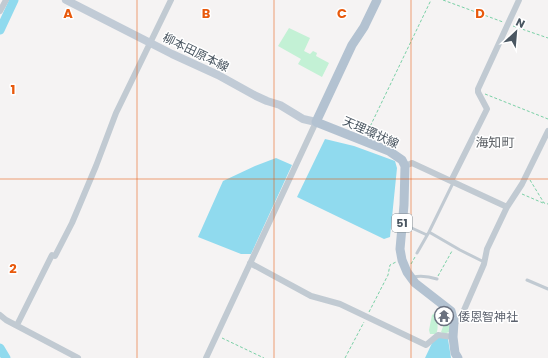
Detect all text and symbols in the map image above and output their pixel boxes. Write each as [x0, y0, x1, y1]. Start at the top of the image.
text: A [63, 4, 73, 23]
text: B [202, 4, 211, 23]
text: C [337, 4, 347, 23]
text: D [475, 4, 485, 23]
north arrow [496, 12, 536, 52]
text: N [513, 14, 528, 32]
street label: 柳本田原本線 [160, 29, 232, 75]
text: 1 [11, 80, 15, 99]
street label: 天理環状線 [340, 112, 402, 152]
district label: 海知町 [475, 133, 515, 152]
road number: 51 [392, 214, 412, 232]
text: 2 [9, 259, 17, 278]
temple icon: 倭恩智神社 [433, 305, 455, 327]
place label: 倭恩智神社 [458, 308, 518, 325]

